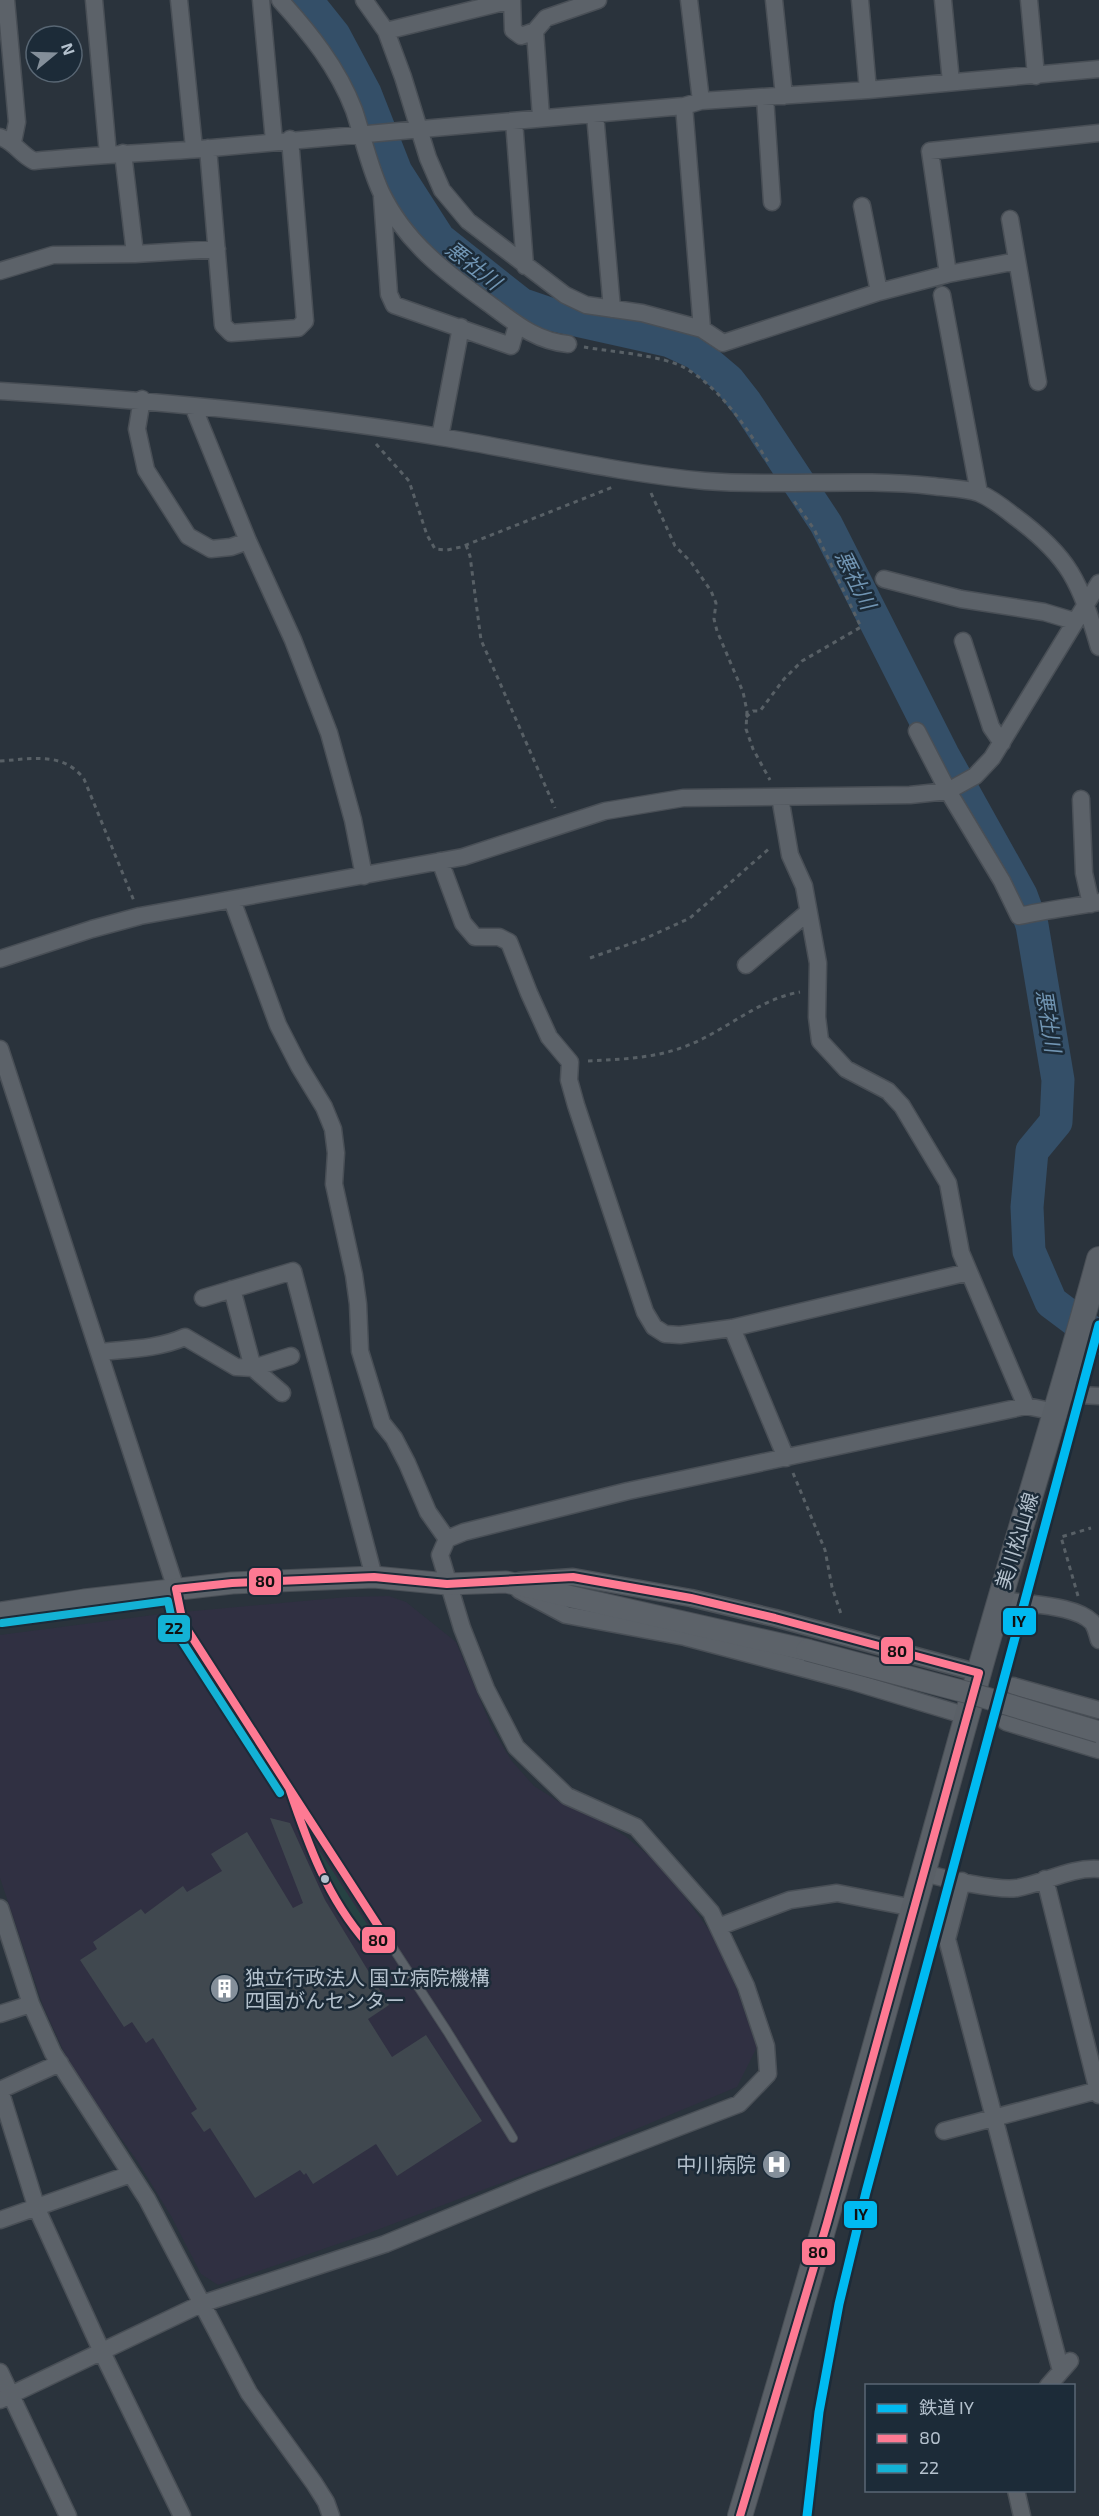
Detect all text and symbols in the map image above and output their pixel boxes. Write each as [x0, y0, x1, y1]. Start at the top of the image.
north arrow [24, 24, 84, 84]
text: N [58, 40, 80, 58]
water label: 悪社川 [441, 236, 508, 295]
water label: 悪社川 [831, 546, 883, 615]
water label: 悪社川 [1032, 988, 1067, 1056]
street label: 美川松山線 [990, 1489, 1042, 1592]
line badge: 80 [248, 1567, 282, 1596]
text: 80 [255, 1571, 275, 1590]
line badge: IY [1002, 1607, 1037, 1636]
text: IY [1012, 1611, 1026, 1630]
line badge: 22 [157, 1614, 191, 1643]
text: 22 [165, 1618, 183, 1637]
line badge: 80 [880, 1636, 914, 1665]
text: 80 [887, 1641, 907, 1660]
unlabelled marker [319, 1873, 331, 1885]
line badge: 80 [361, 1926, 396, 1954]
text: 80 [368, 1930, 388, 1949]
place label: 独立行政法人 国立病院機構 四国がんセンター [245, 1965, 489, 2012]
building icon: 独立行政法人 国立病院機構 四国がんセンター [208, 1973, 240, 2005]
hospital icon: 中川病院 [761, 2149, 793, 2181]
place label: 中川病院 [676, 2152, 756, 2176]
line badge: IY [843, 2200, 878, 2229]
text: IY [854, 2204, 868, 2223]
line badge: 80 [801, 2238, 836, 2266]
text: 80 [808, 2242, 828, 2261]
legend [865, 2384, 1075, 2492]
text: 鉄道 IY [919, 2396, 975, 2418]
text: 80 [919, 2426, 941, 2448]
text: 22 [919, 2456, 939, 2478]

